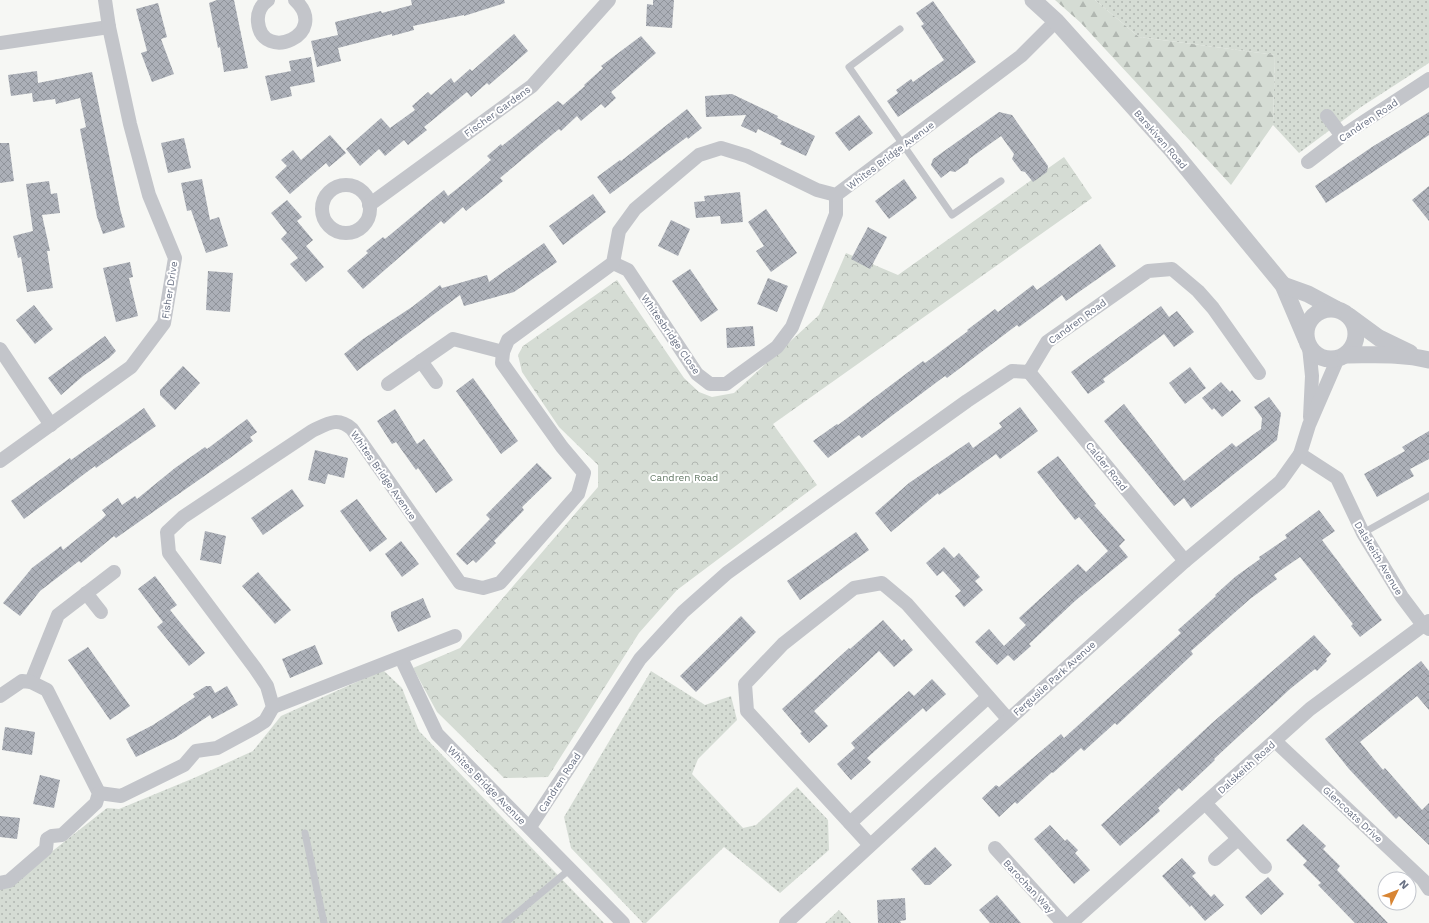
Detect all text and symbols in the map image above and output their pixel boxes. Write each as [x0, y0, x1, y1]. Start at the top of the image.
street label: Fischer Gardens [462, 84, 533, 139]
street label: Candren Road [1337, 97, 1400, 144]
street label: Barskiven Road [1132, 108, 1189, 171]
street label: Whites Bridge Avenue [845, 119, 936, 192]
street label: Fisher Drive [160, 260, 180, 320]
street label: Whitesbridge Close [639, 292, 702, 376]
street label: Candren Road [1046, 297, 1108, 346]
street label: Whites Bridge Avenue [349, 429, 419, 522]
street label: Calder Road [1084, 440, 1130, 493]
park label: Candren Road [650, 472, 718, 483]
street label: Dalskeith Avenue [1352, 519, 1405, 597]
street label: Ferguslie Park Avenue [1011, 639, 1098, 718]
street label: Dalskeith Road [1215, 739, 1277, 796]
street label: Whites Bridge Avenue [445, 744, 528, 827]
street label: Candren Road [536, 750, 583, 814]
street label: Glencoats Drive [1321, 784, 1385, 845]
street label: Barochan Way [1001, 857, 1057, 916]
north arrow [1377, 871, 1417, 911]
text: N [1396, 877, 1411, 892]

